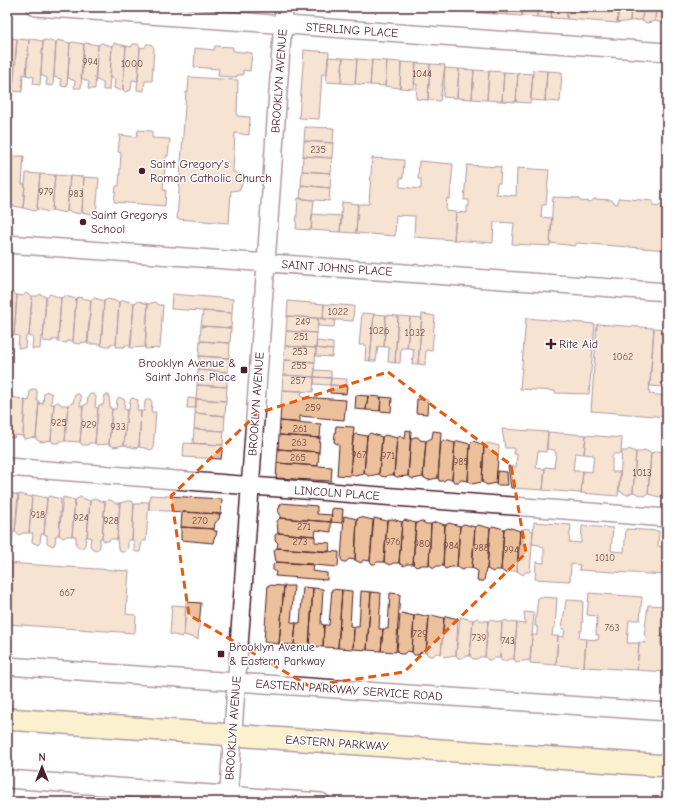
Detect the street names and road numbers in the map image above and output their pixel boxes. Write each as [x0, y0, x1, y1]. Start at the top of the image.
street label: STERLING PLACE [305, 20, 399, 40]
street label: BROOKLYN AVENUE [268, 28, 290, 134]
street label: SAINT JOHNS PLACE [281, 257, 393, 279]
street label: BROOKLYN AVENUE [245, 351, 267, 457]
street label: LINCOLN PLACE [294, 483, 380, 503]
street label: BROOKLYN AVENUE [222, 675, 244, 781]
street label: EASTERN PARKWAY SERVICE ROAD [255, 676, 443, 704]
street label: EASTERN PARKWAY [285, 732, 390, 754]

